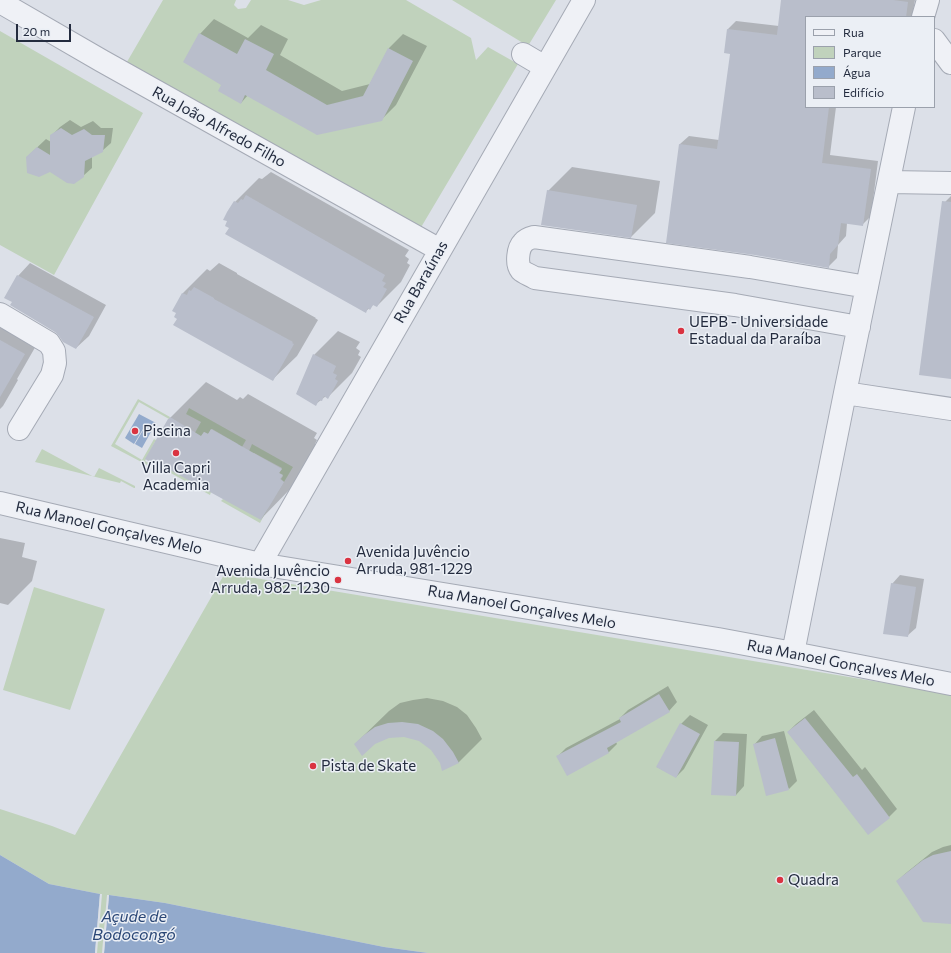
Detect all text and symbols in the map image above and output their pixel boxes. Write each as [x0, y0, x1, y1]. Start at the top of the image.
scale bar [18, 16, 73, 42]
legend [805, 16, 935, 108]
text: 20 m [23, 24, 50, 38]
text: Rua [843, 25, 864, 39]
text: Parque [843, 45, 881, 59]
text: Água [843, 65, 871, 79]
street label: Rua João Alfredo Filho [149, 83, 289, 171]
text: Edifício [843, 85, 884, 99]
street label: Rua Baraúnas [390, 238, 452, 326]
place label: UEPB - Universidade Estadual da Paraíba [689, 313, 828, 348]
marker: UEPB - Universidade Estadual da Paraíba [676, 326, 686, 336]
place label: Piscina [143, 422, 191, 440]
marker: Piscina [130, 426, 140, 436]
marker: Villa Capri Academia [171, 448, 181, 458]
place label: Villa Capri Academia [141, 459, 211, 494]
street label: Rua Manoel Gonçalves Melo [14, 498, 204, 558]
place label: Avenida Juvêncio Arruda, 981-1229 [356, 543, 473, 578]
marker: Avenida Juvêncio Arruda, 981-1229 [343, 556, 353, 566]
place label: Avenida Juvêncio Arruda, 982-1230 [211, 562, 330, 597]
marker: Avenida Juvêncio Arruda, 982-1230 [333, 575, 343, 585]
street label: Rua Manoel Gonçalves Melo [426, 582, 618, 632]
street label: Rua Manoel Gonçalves Melo [746, 636, 936, 690]
place label: Pista de Skate [321, 757, 416, 775]
marker: Pista de Skate [308, 761, 318, 771]
place label: Quadra [788, 871, 839, 889]
marker: Quadra [775, 875, 785, 885]
water label: Açude de Bodocongó [92, 907, 176, 945]

